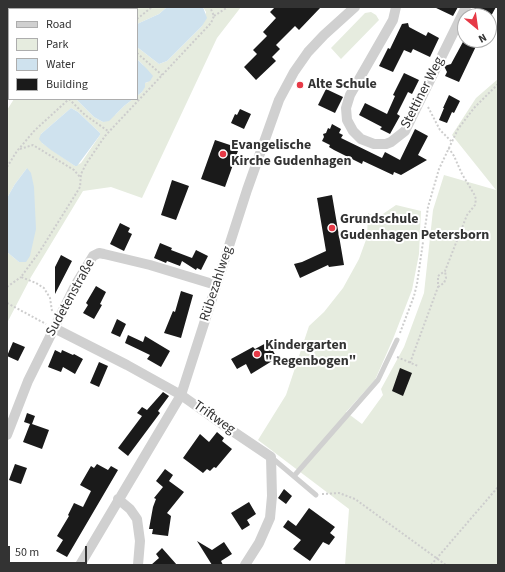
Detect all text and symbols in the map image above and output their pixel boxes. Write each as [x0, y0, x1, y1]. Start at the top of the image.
legend [8, 8, 138, 100]
north arrow [457, 8, 497, 48]
text: Road [46, 16, 72, 33]
text: N [476, 30, 489, 46]
text: Park [46, 36, 68, 53]
street label: Stettiner Weg [398, 54, 448, 132]
text: Water [46, 56, 75, 73]
text: Building [46, 76, 88, 93]
place label: Alte Schule [308, 77, 377, 93]
marker: Alte Schule [295, 80, 305, 90]
place label: Evangelische Kirche Gudenhagen [231, 138, 352, 170]
marker: Evangelische Kirche Gudenhagen [218, 149, 228, 159]
place label: Grundschule Gudenhagen Petersborn [340, 212, 489, 244]
marker: Grundschule Gudenhagen Petersborn [327, 223, 337, 233]
street label: Rübezahlweg [197, 244, 237, 324]
street label: Sudetenstraße [43, 256, 99, 340]
place label: Kindergarten "Regenbogen" [265, 338, 356, 370]
marker: Kindergarten "Regenbogen" [252, 349, 262, 359]
street label: Triftweg [190, 398, 238, 438]
scale bar [10, 538, 89, 564]
text: 50 m [15, 544, 39, 561]

